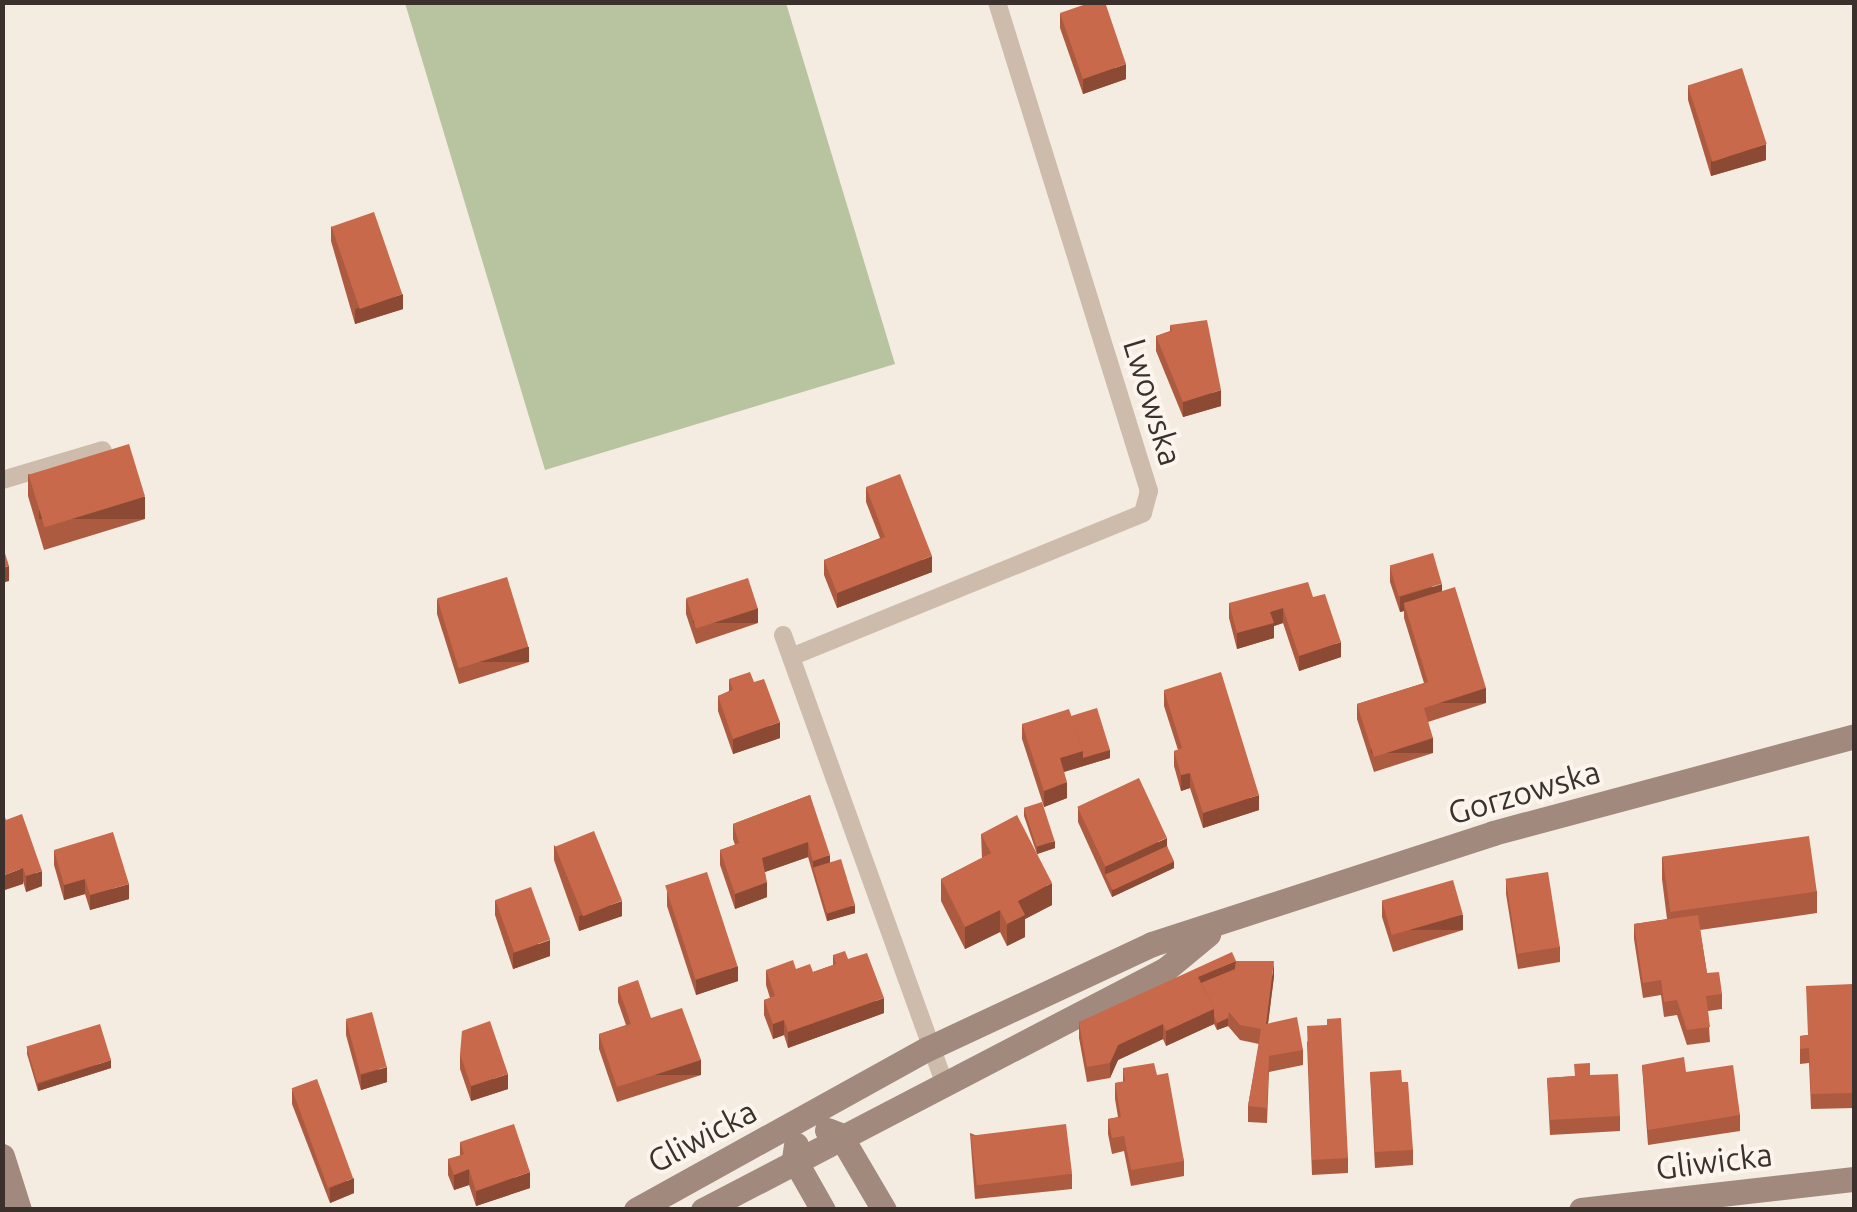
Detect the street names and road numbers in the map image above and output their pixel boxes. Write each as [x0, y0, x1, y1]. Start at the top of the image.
street label: Lwowska [1116, 334, 1190, 470]
street label: Gorzowska [1443, 752, 1605, 832]
street label: Gliwicka [641, 1091, 763, 1181]
street label: Gliwicka [1653, 1135, 1775, 1187]

